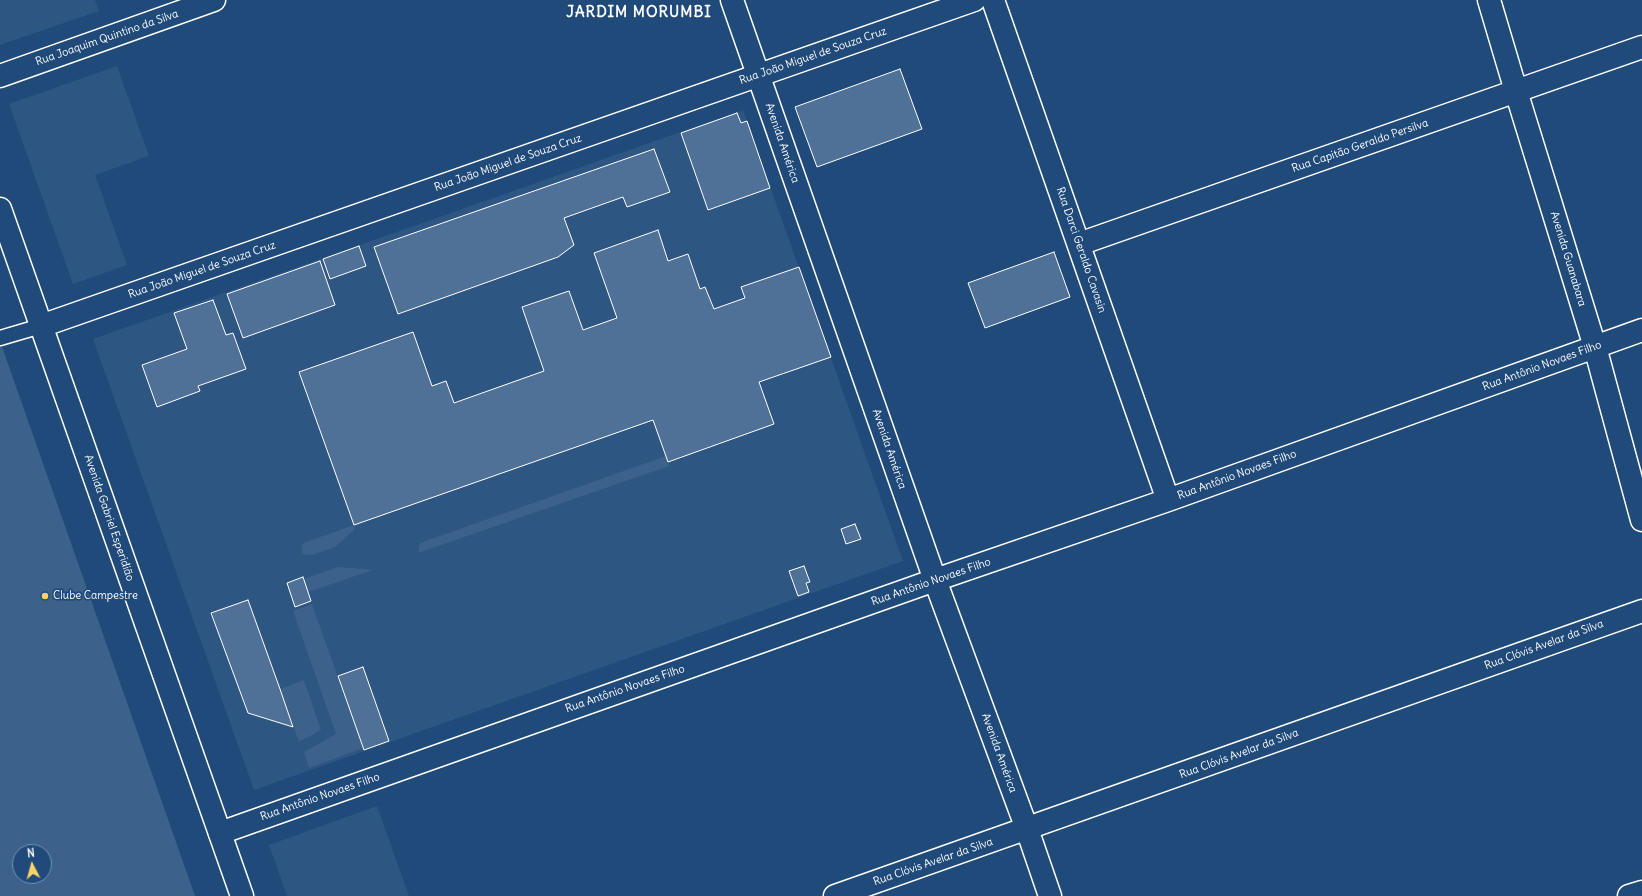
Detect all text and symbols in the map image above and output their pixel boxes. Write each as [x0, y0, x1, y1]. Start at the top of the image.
district label: JARDIM MORUMBI [566, 4, 712, 22]
street label: Rua Joaquim Quintino da Silva [34, 7, 180, 69]
street label: Rua João Miguel de Souza Cruz [738, 25, 888, 87]
street label: Avenida América [762, 101, 802, 185]
street label: Rua Capitão Geraldo Persilva [1290, 116, 1430, 176]
street label: Rua João Miguel de Souza Cruz [433, 132, 583, 194]
street label: Rua Darci Geraldo Cavasin [1053, 185, 1109, 315]
street label: Avenida Guanabara [1547, 210, 1589, 308]
street label: Rua João Miguel de Souza Cruz [127, 239, 277, 301]
street label: Rua Antônio Novaes Filho [1481, 338, 1603, 394]
street label: Avenida América [869, 407, 909, 491]
street label: Rua Antônio Novaes Filho [1176, 447, 1298, 503]
street label: Avenida Gabriel Esperidião [81, 453, 137, 583]
street label: Rua Antônio Novaes Filho [870, 555, 992, 609]
place label: Clube Campestre [53, 589, 138, 603]
marker: Clube Campestre [40, 591, 50, 601]
street label: Rua Clóvis Avelar da Silva [1483, 617, 1605, 673]
street label: Rua Antônio Novaes Filho [564, 662, 686, 716]
street label: Avenida América [978, 711, 1020, 795]
street label: Rua Clóvis Avelar da Silva [1178, 726, 1300, 782]
street label: Rua Antônio Novaes Filho [259, 770, 381, 824]
street label: Rua Clóvis Avelar da Silva [871, 835, 995, 889]
north arrow [12, 844, 52, 884]
text: N [26, 846, 35, 860]

